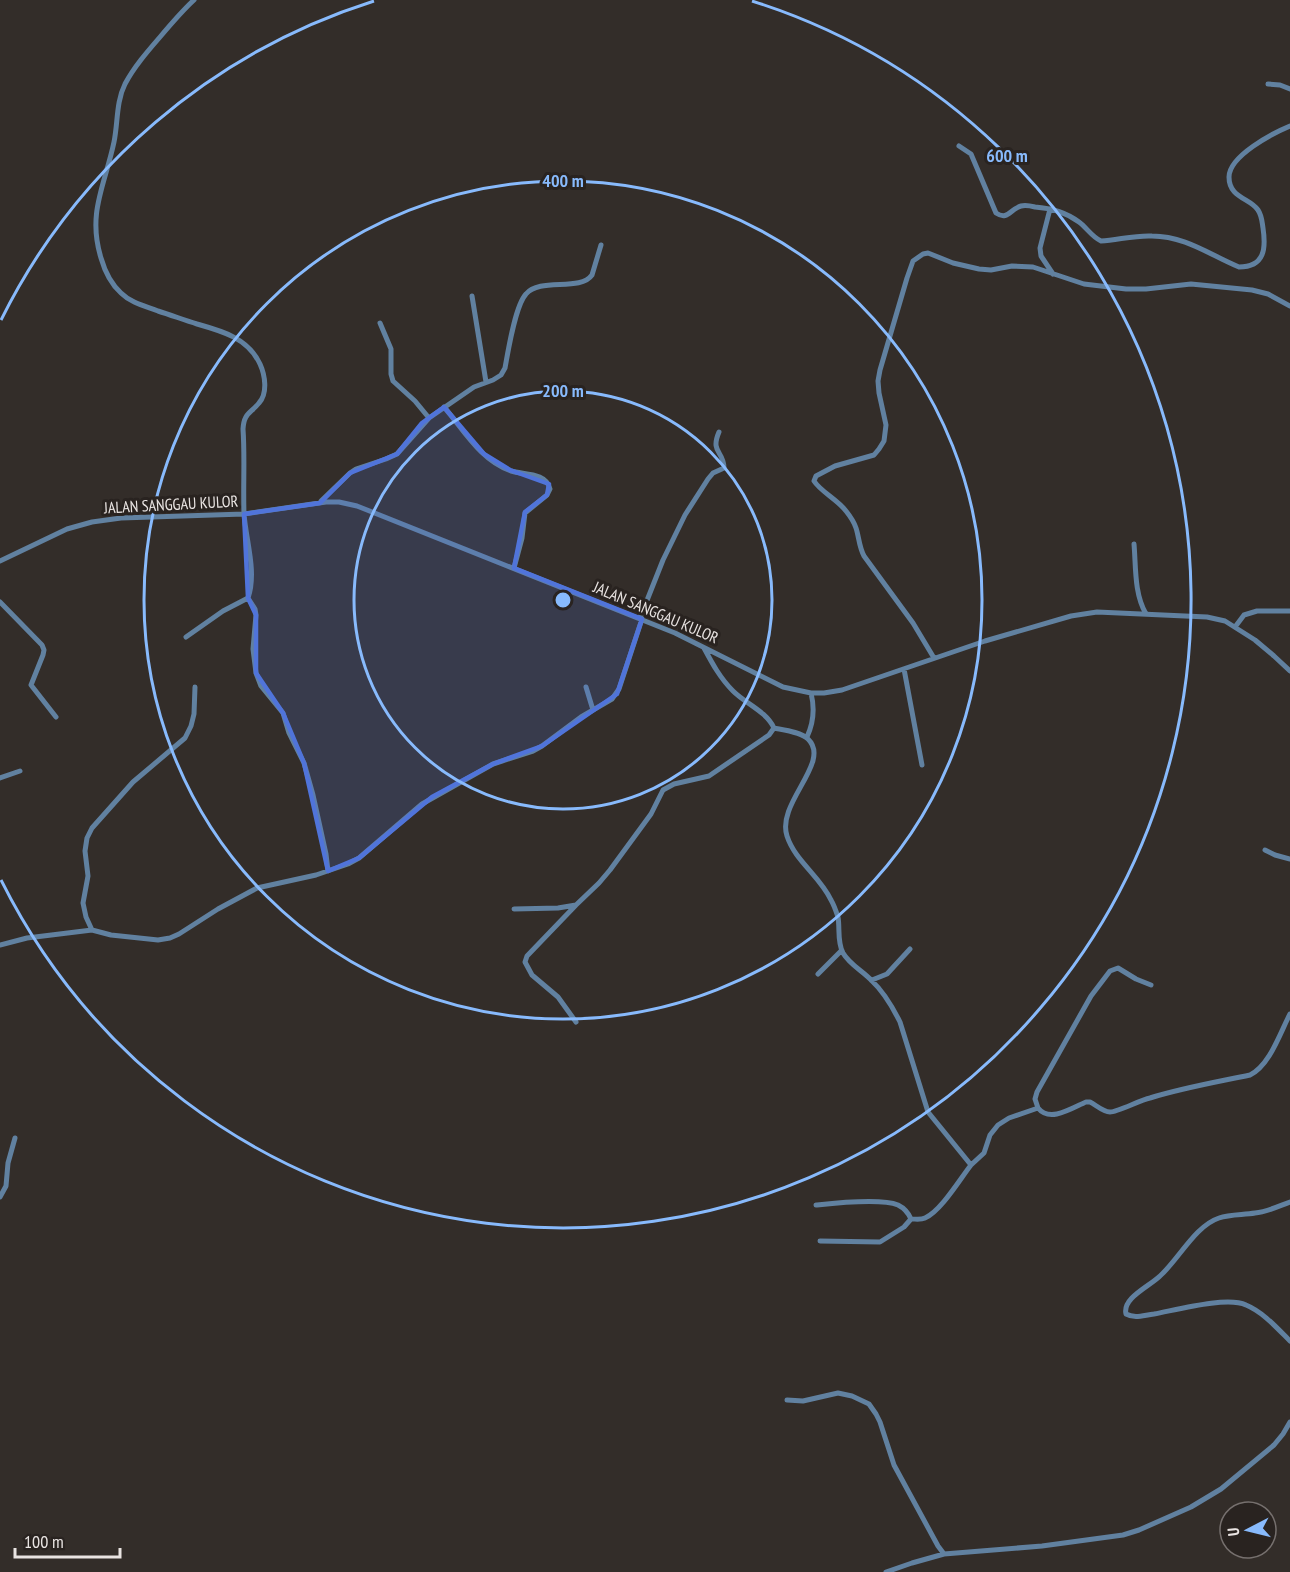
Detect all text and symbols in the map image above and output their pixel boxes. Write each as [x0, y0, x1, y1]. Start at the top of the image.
text: 600 m [986, 144, 1028, 167]
text: 400 m [542, 169, 584, 192]
text: 200 m [542, 379, 584, 402]
street label: JALAN SANGGAU KULOR [102, 490, 239, 518]
street label: JALAN SANGGAU KULOR [589, 576, 722, 648]
centre of rings [553, 590, 573, 610]
north arrow [1218, 1500, 1278, 1560]
scale bar [15, 1521, 120, 1559]
text: U [1223, 1527, 1244, 1537]
text: 100 m [24, 1530, 64, 1553]

